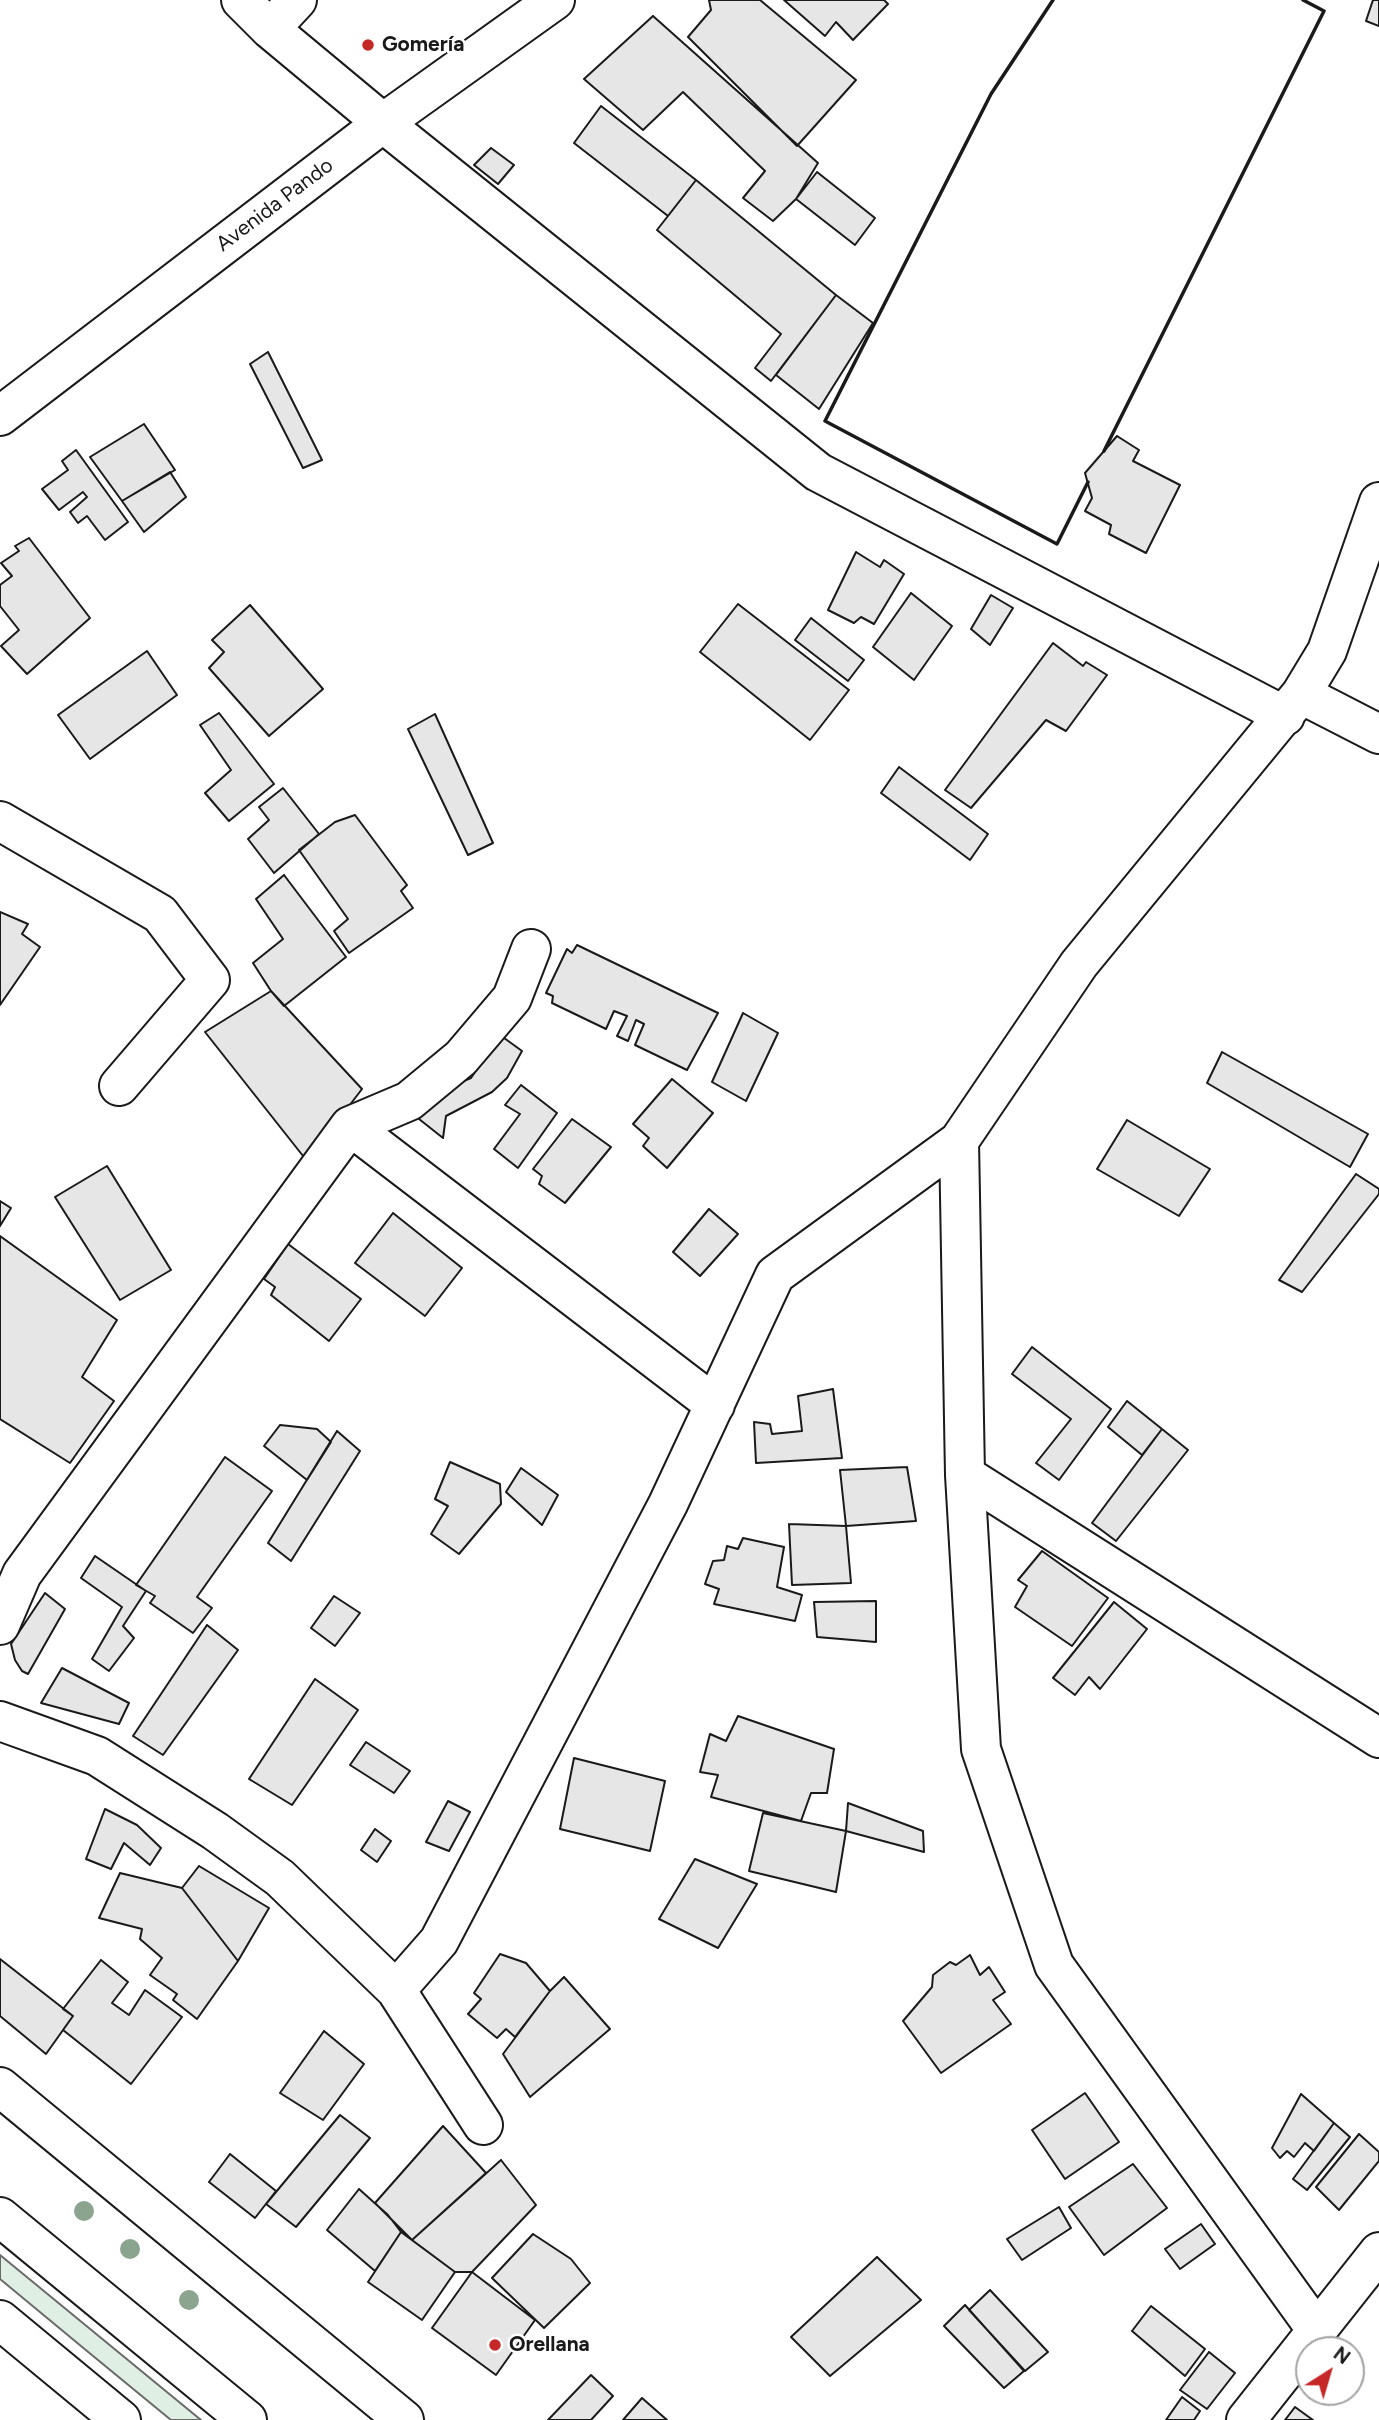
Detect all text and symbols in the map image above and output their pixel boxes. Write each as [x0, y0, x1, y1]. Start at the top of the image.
place label: Gomería [382, 32, 464, 58]
marker: Gomería [360, 37, 376, 53]
street label: Avenida Pando [212, 153, 338, 257]
place label: Orellana [509, 2332, 590, 2358]
north arrow [1295, 2336, 1365, 2406]
marker: Orellana [487, 2337, 503, 2353]
text: N [1329, 2342, 1355, 2369]

